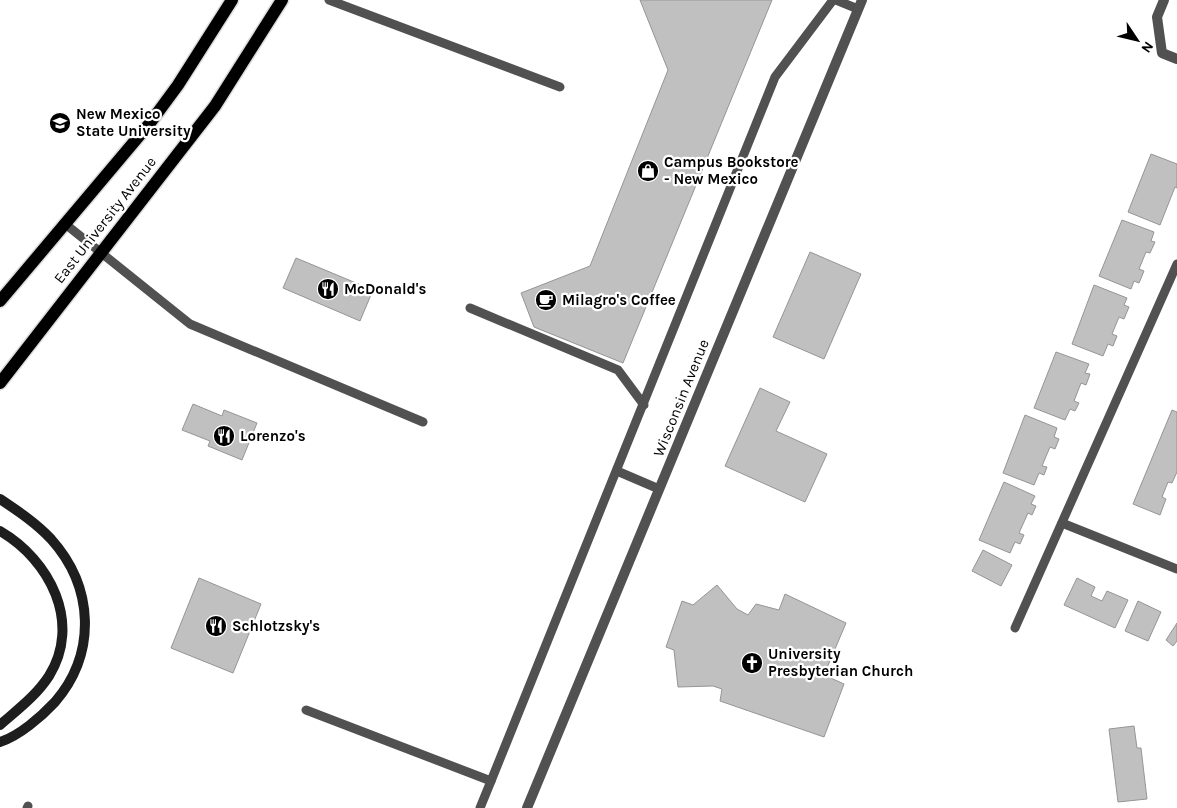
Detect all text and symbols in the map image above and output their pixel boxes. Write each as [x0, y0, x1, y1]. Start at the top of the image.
north arrow [1112, 15, 1162, 65]
text: N [1137, 38, 1157, 56]
place label: New Mexico State University [76, 105, 191, 140]
school or university icon: New Mexico State University [48, 111, 72, 135]
street label: East University Avenue [50, 153, 160, 287]
place label: Campus Bookstore - New Mexico [664, 153, 799, 188]
shop icon: Campus Bookstore - New Mexico [636, 159, 660, 183]
restaurant icon: McDonald's [316, 277, 340, 301]
place label: McDonald's [344, 280, 426, 298]
cafe icon: Milagro's Coffee [534, 288, 558, 312]
place label: Milagro's Coffee [562, 291, 676, 309]
street label: Wisconsin Avenue [649, 337, 713, 459]
restaurant icon: Lorenzo's [212, 424, 236, 448]
place label: Lorenzo's [240, 427, 306, 445]
restaurant icon: Schlotzsky's [204, 614, 228, 638]
place label: Schlotzsky's [232, 617, 320, 635]
place label: University Presbyterian Church [768, 645, 913, 680]
church icon: University Presbyterian Church [740, 651, 764, 675]

